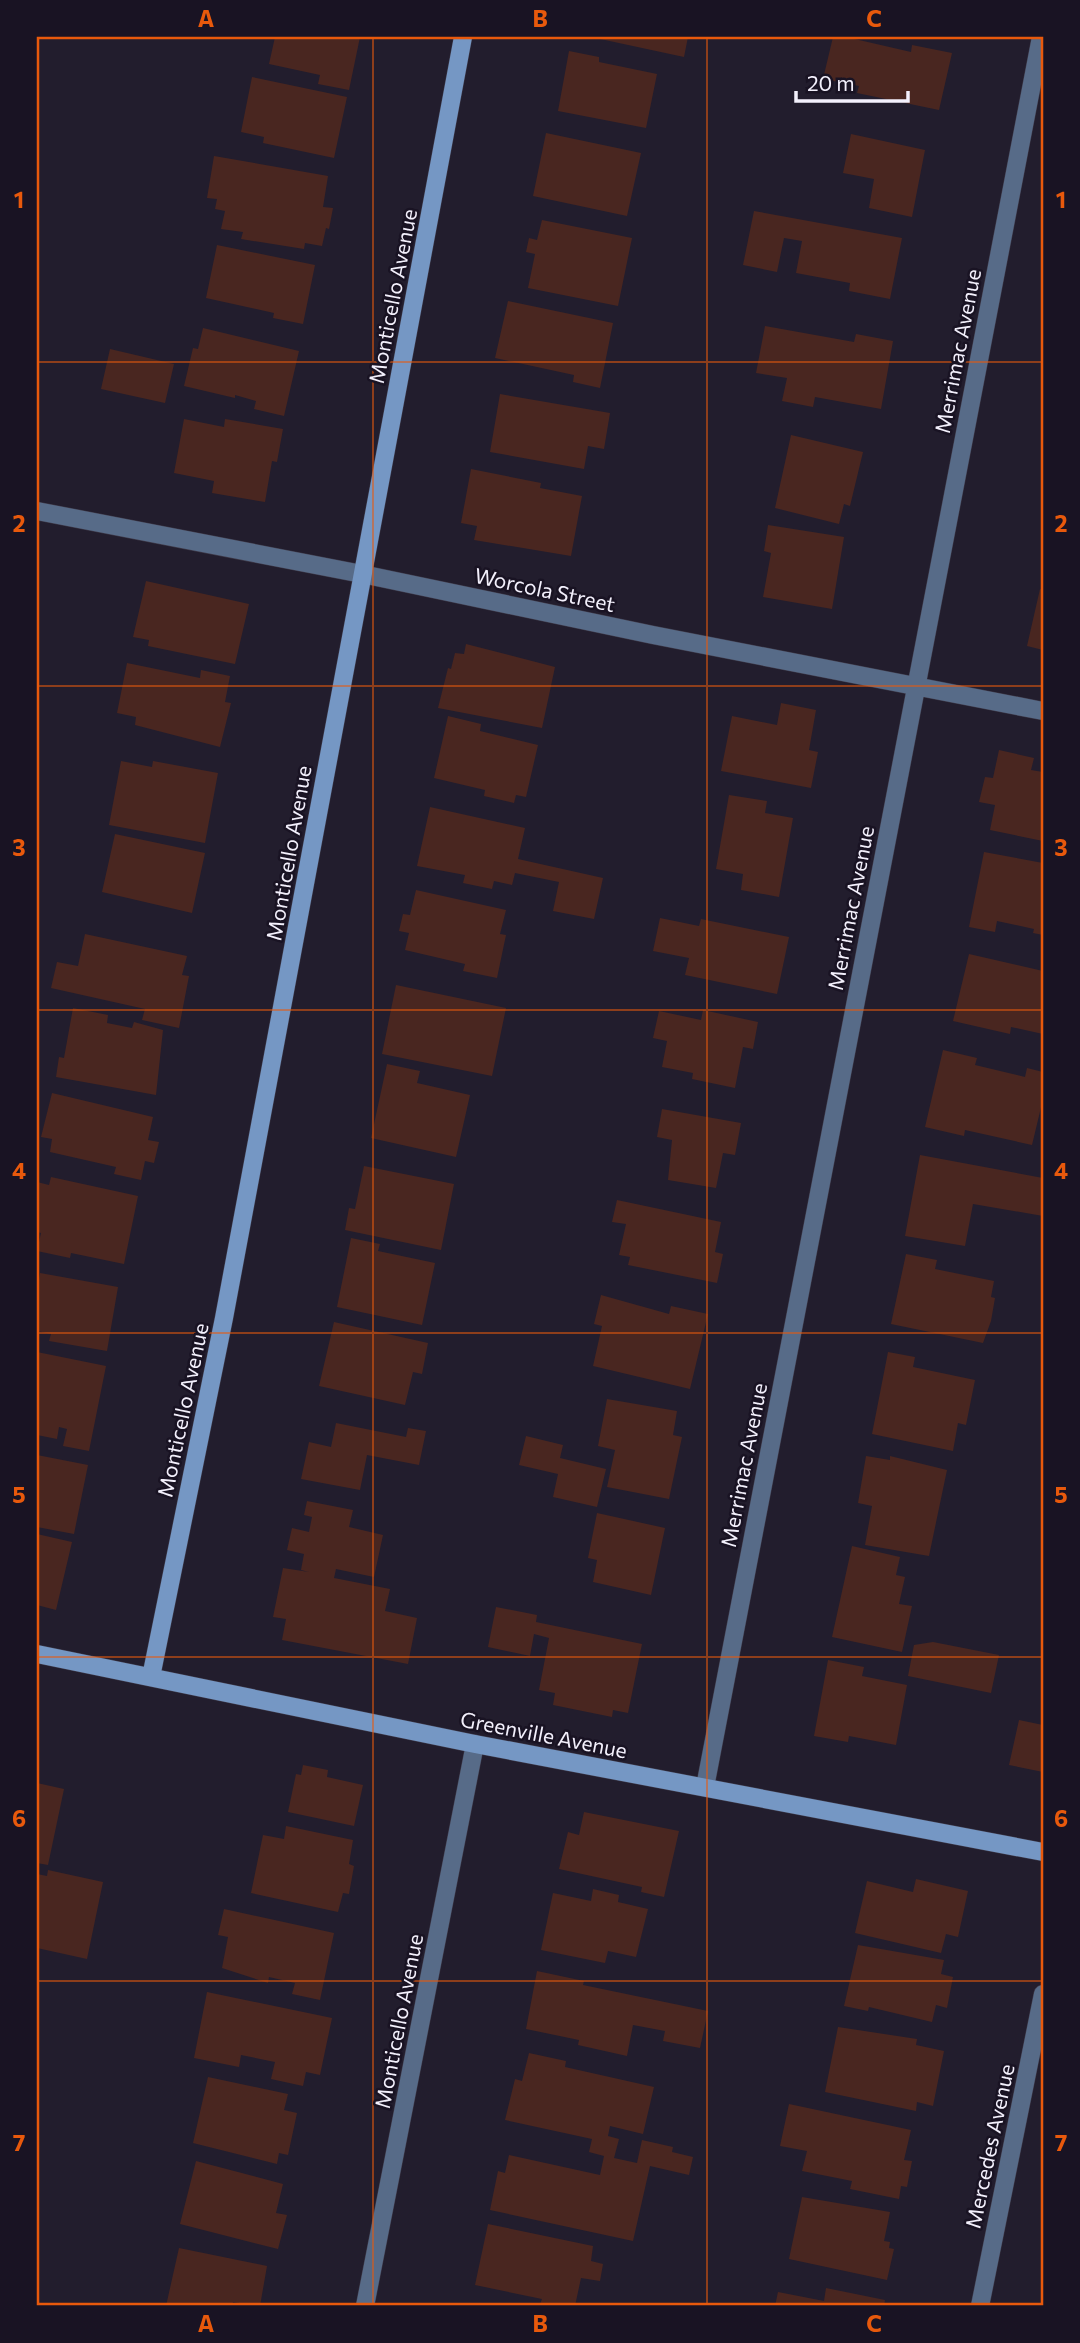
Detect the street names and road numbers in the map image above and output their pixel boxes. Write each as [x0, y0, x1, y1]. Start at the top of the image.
street label: Monticello Avenue [363, 207, 421, 385]
street label: Merrimac Avenue [929, 267, 985, 435]
street label: Worcola Street [472, 562, 618, 616]
street label: Monticello Avenue [260, 764, 316, 942]
street label: Merrimac Avenue [822, 824, 878, 992]
street label: Monticello Avenue [151, 1321, 213, 1499]
street label: Merrimac Avenue [715, 1381, 771, 1549]
street label: Greenville Avenue [459, 1706, 629, 1762]
street label: Monticello Avenue [369, 1932, 427, 2110]
street label: Mercedes Avenue [959, 2062, 1019, 2230]

